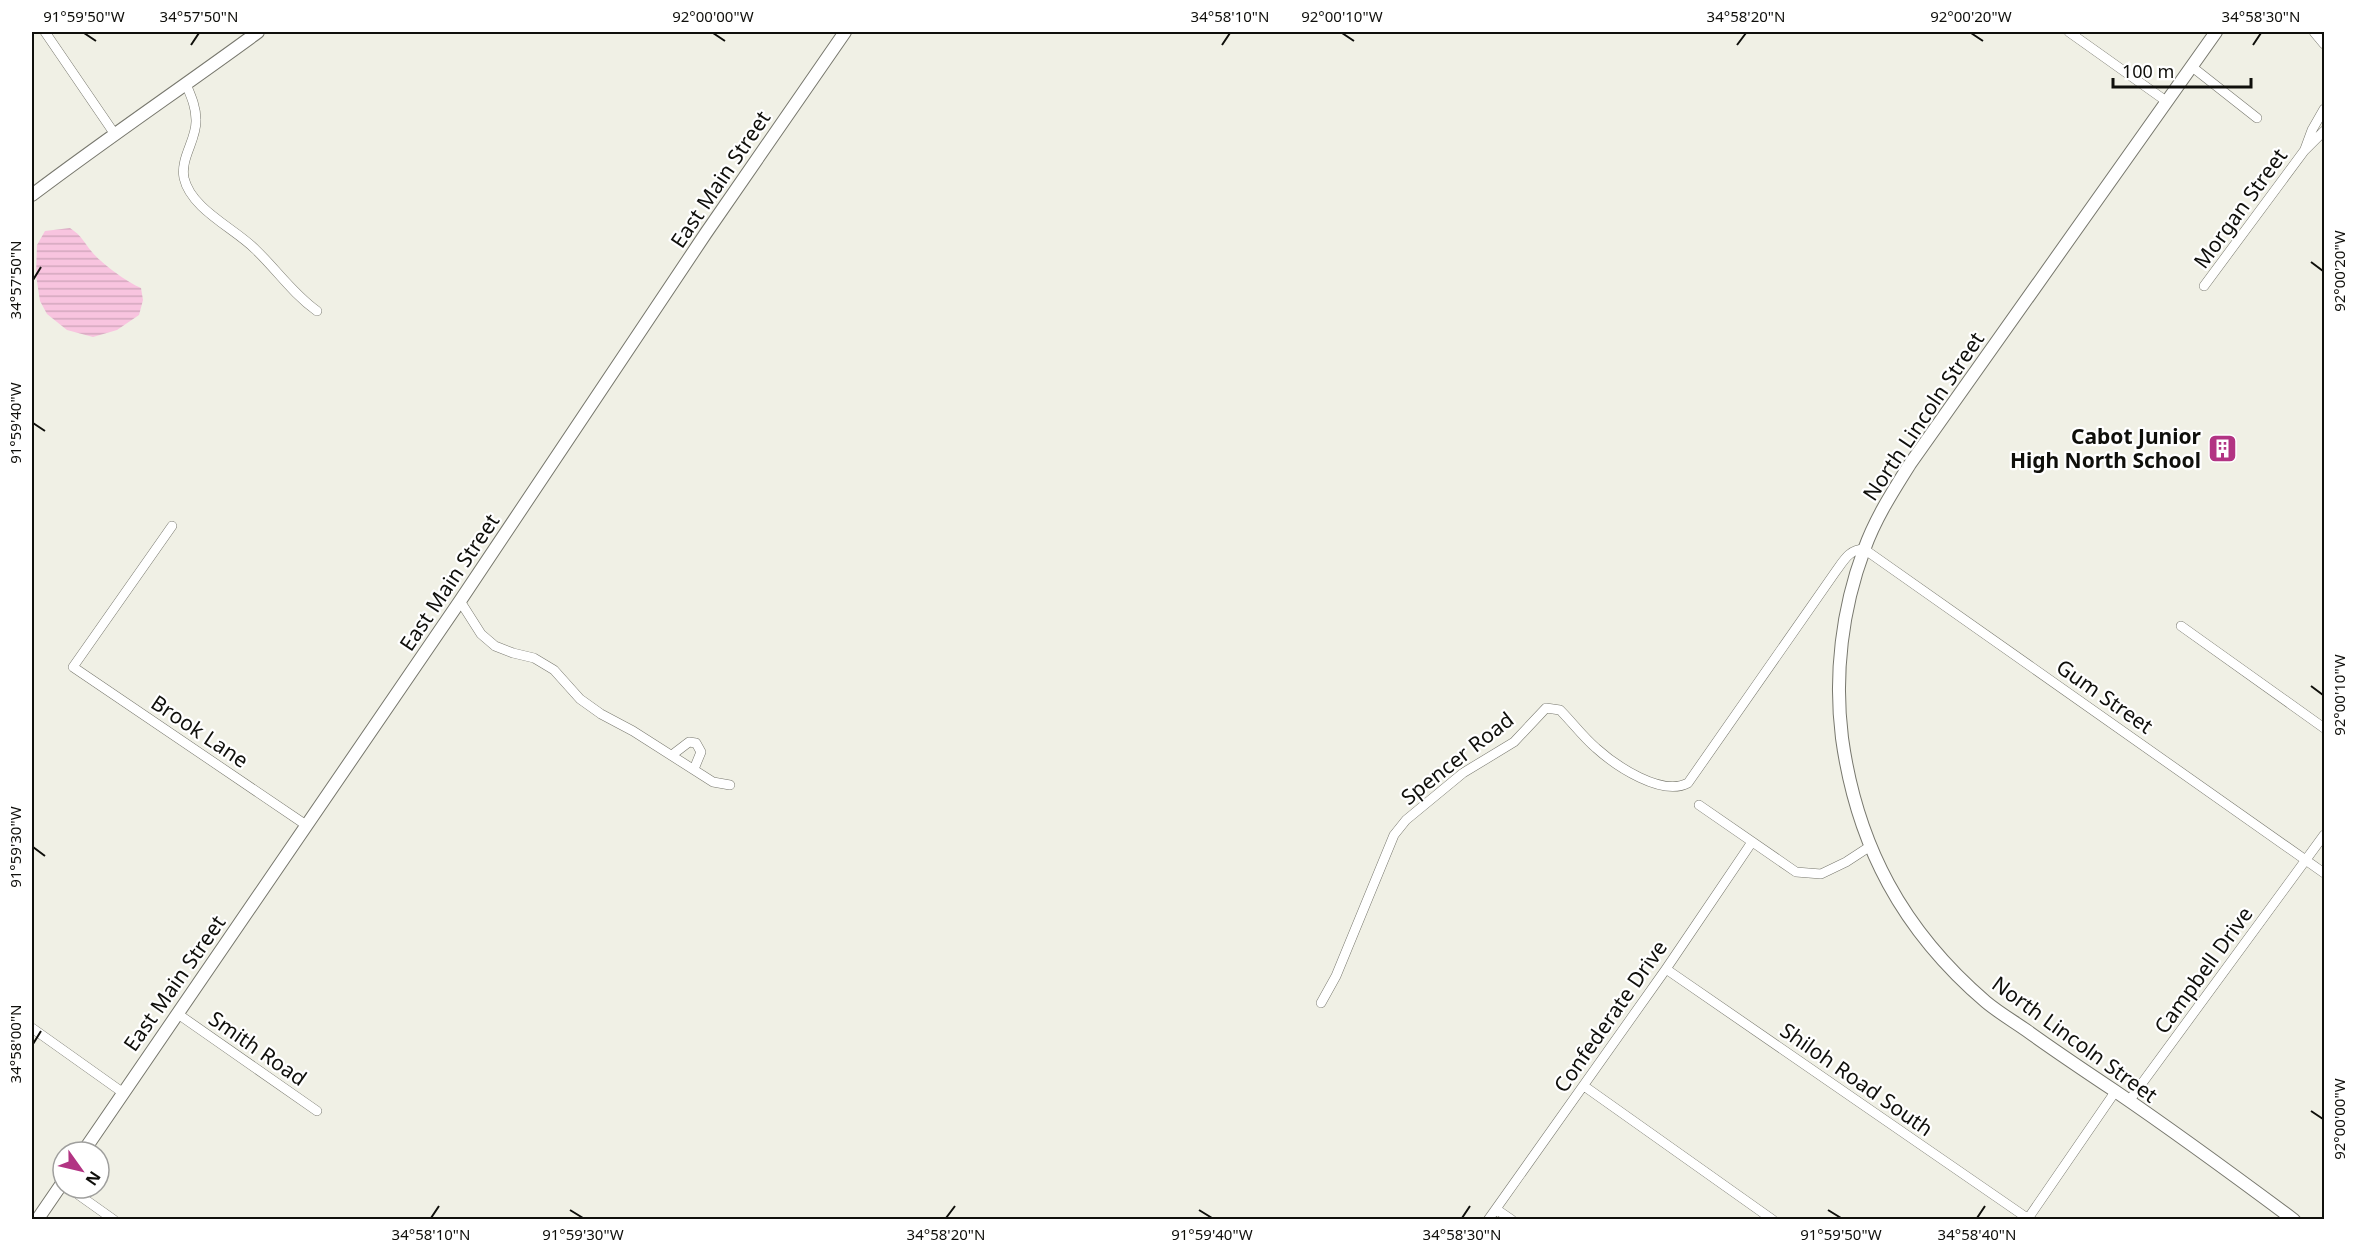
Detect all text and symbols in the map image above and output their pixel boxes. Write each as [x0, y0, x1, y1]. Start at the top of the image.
text: 91°59'50"W [43, 6, 125, 26]
text: 34°57'50"N [160, 6, 238, 26]
text: 92°00'00"W [672, 6, 754, 26]
text: 34°58'10"N [1191, 6, 1269, 26]
text: 92°00'10"W [1301, 6, 1383, 26]
text: 34°58'20"N [1707, 6, 1785, 26]
text: 92°00'20"W [1930, 6, 2012, 26]
text: 34°58'30"N [2222, 6, 2300, 26]
scale bar [2113, 51, 2251, 89]
text: 100 m [2122, 59, 2174, 83]
street label: East Main Street [664, 105, 777, 253]
street label: Morgan Street [2187, 142, 2293, 274]
text: 92°00'20"W [2329, 230, 2349, 312]
text: 34°57'50"N [5, 241, 25, 319]
street label: North Lincoln Street [1856, 326, 1990, 506]
text: 91°59'40"W [5, 382, 25, 464]
place label: Cabot Junior High North School [2010, 422, 2202, 474]
building icon: Cabot Junior High North School [2206, 432, 2238, 464]
street label: East Main Street [393, 508, 506, 656]
street label: Gum Street [2051, 652, 2159, 740]
text: 92°00'10"W [2329, 654, 2349, 736]
street label: Brook Lane [146, 688, 254, 774]
street label: Spencer Road [1395, 705, 1519, 811]
text: 91°59'30"W [5, 806, 25, 888]
street label: Campbell Drive [2147, 901, 2259, 1039]
street label: East Main Street [117, 909, 232, 1057]
street label: Confederate Drive [1547, 934, 1673, 1098]
street label: North Lincoln Street [1987, 969, 2164, 1109]
street label: Smith Road [204, 1004, 312, 1092]
text: 34°58'00"N [5, 1005, 25, 1083]
street label: Shiloh Road South [1775, 1016, 1939, 1142]
text: 92°00'00"W [2329, 1078, 2349, 1160]
north arrow [51, 1140, 111, 1200]
text: N [81, 1167, 106, 1190]
text: 34°58'10"N [392, 1224, 470, 1244]
text: 91°59'30"W [542, 1224, 624, 1244]
text: 34°58'20"N [907, 1224, 985, 1244]
text: 91°59'40"W [1171, 1224, 1253, 1244]
text: 34°58'30"N [1423, 1224, 1501, 1244]
text: 91°59'50"W [1800, 1224, 1882, 1244]
text: 34°58'40"N [1938, 1224, 2016, 1244]

